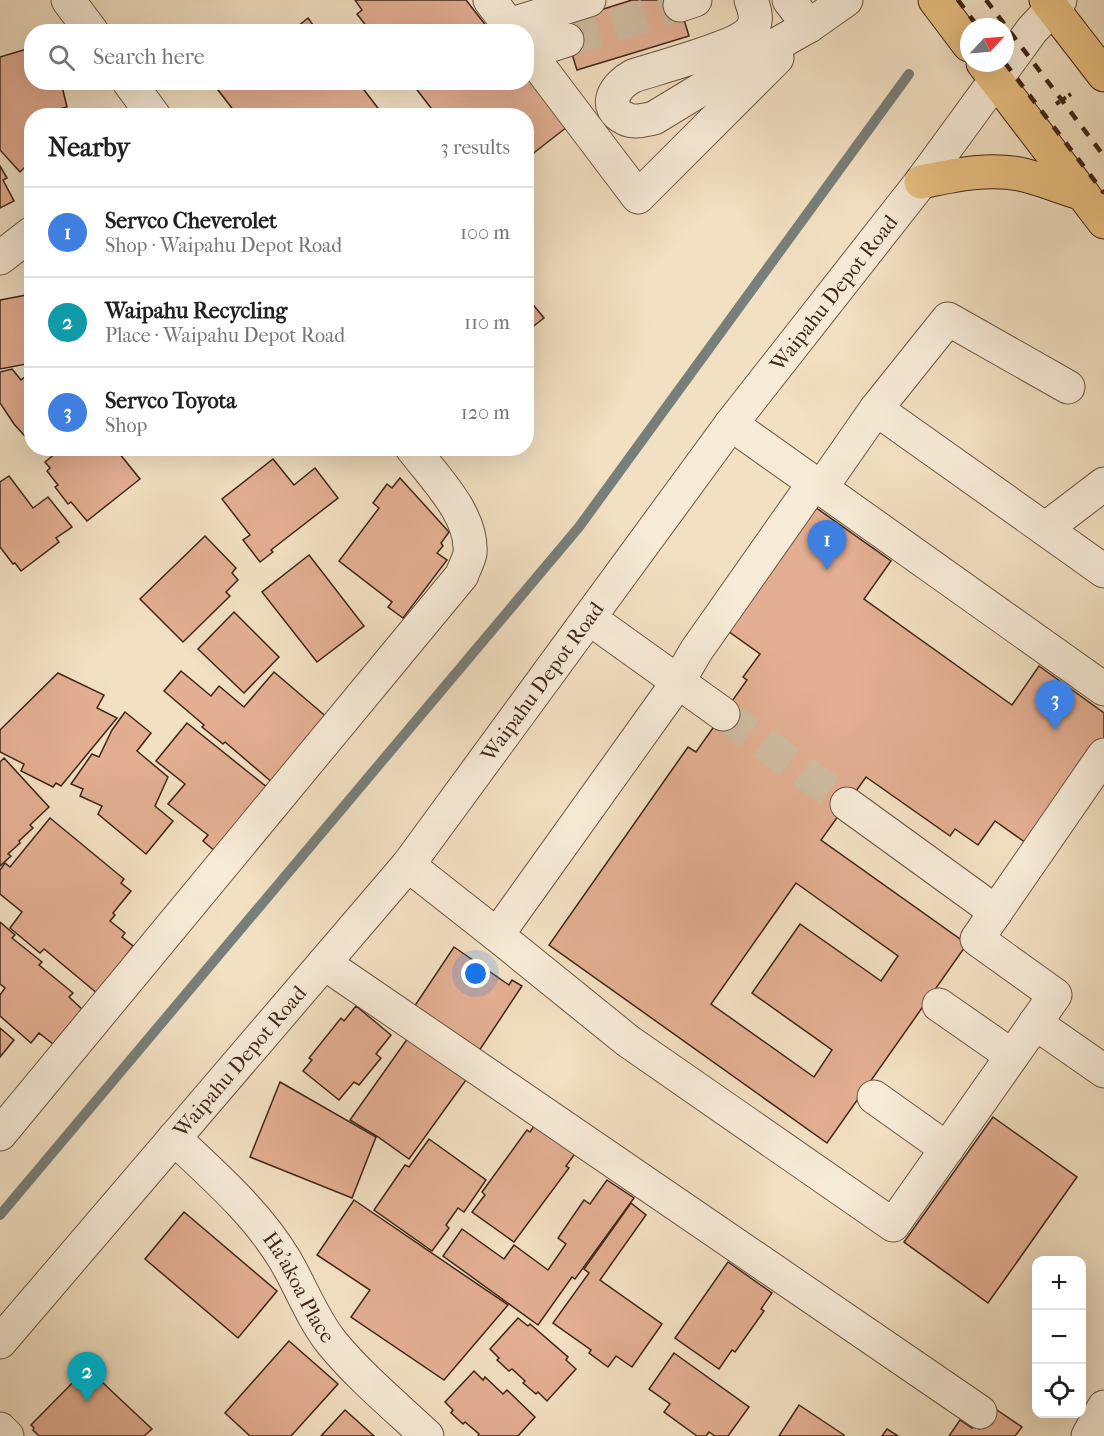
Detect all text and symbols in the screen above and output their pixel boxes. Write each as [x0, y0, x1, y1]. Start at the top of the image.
north arrow [960, 18, 1014, 72]
search box [24, 24, 534, 90]
icon: search [45, 41, 78, 74]
text: Search here [93, 44, 205, 70]
text: Nearby [48, 132, 130, 163]
text: 3 results [441, 136, 510, 159]
text: Servco Cheverolet [105, 208, 277, 234]
street label: Waipahu Depot Road [765, 210, 903, 376]
text: 1 [64, 221, 71, 244]
text: 100 m [460, 221, 510, 244]
text: Shop · Waipahu Depot Road [105, 234, 342, 257]
text: Waipahu Recycling [105, 298, 287, 324]
text: 2 [62, 311, 73, 334]
text: 110 m [464, 311, 510, 334]
text: Place · Waipahu Depot Road [105, 324, 345, 347]
text: Servco Toyota [105, 388, 236, 414]
text: 3 [63, 401, 72, 424]
text: 120 m [461, 401, 510, 424]
text: Shop [105, 414, 147, 437]
pin: 1 [808, 520, 846, 570]
street label: Waipahu Depot Road [476, 597, 609, 767]
pin: 3 [1036, 680, 1074, 730]
your location [461, 959, 490, 988]
street label: Waipahu Depot Road [168, 981, 312, 1143]
street label: Ha'akoa Place [258, 1227, 340, 1347]
map controls [1032, 1256, 1086, 1418]
button: + [1032, 1256, 1086, 1310]
button: − [1032, 1310, 1086, 1364]
pin: 2 [68, 1352, 106, 1402]
button: locate [1032, 1364, 1086, 1418]

